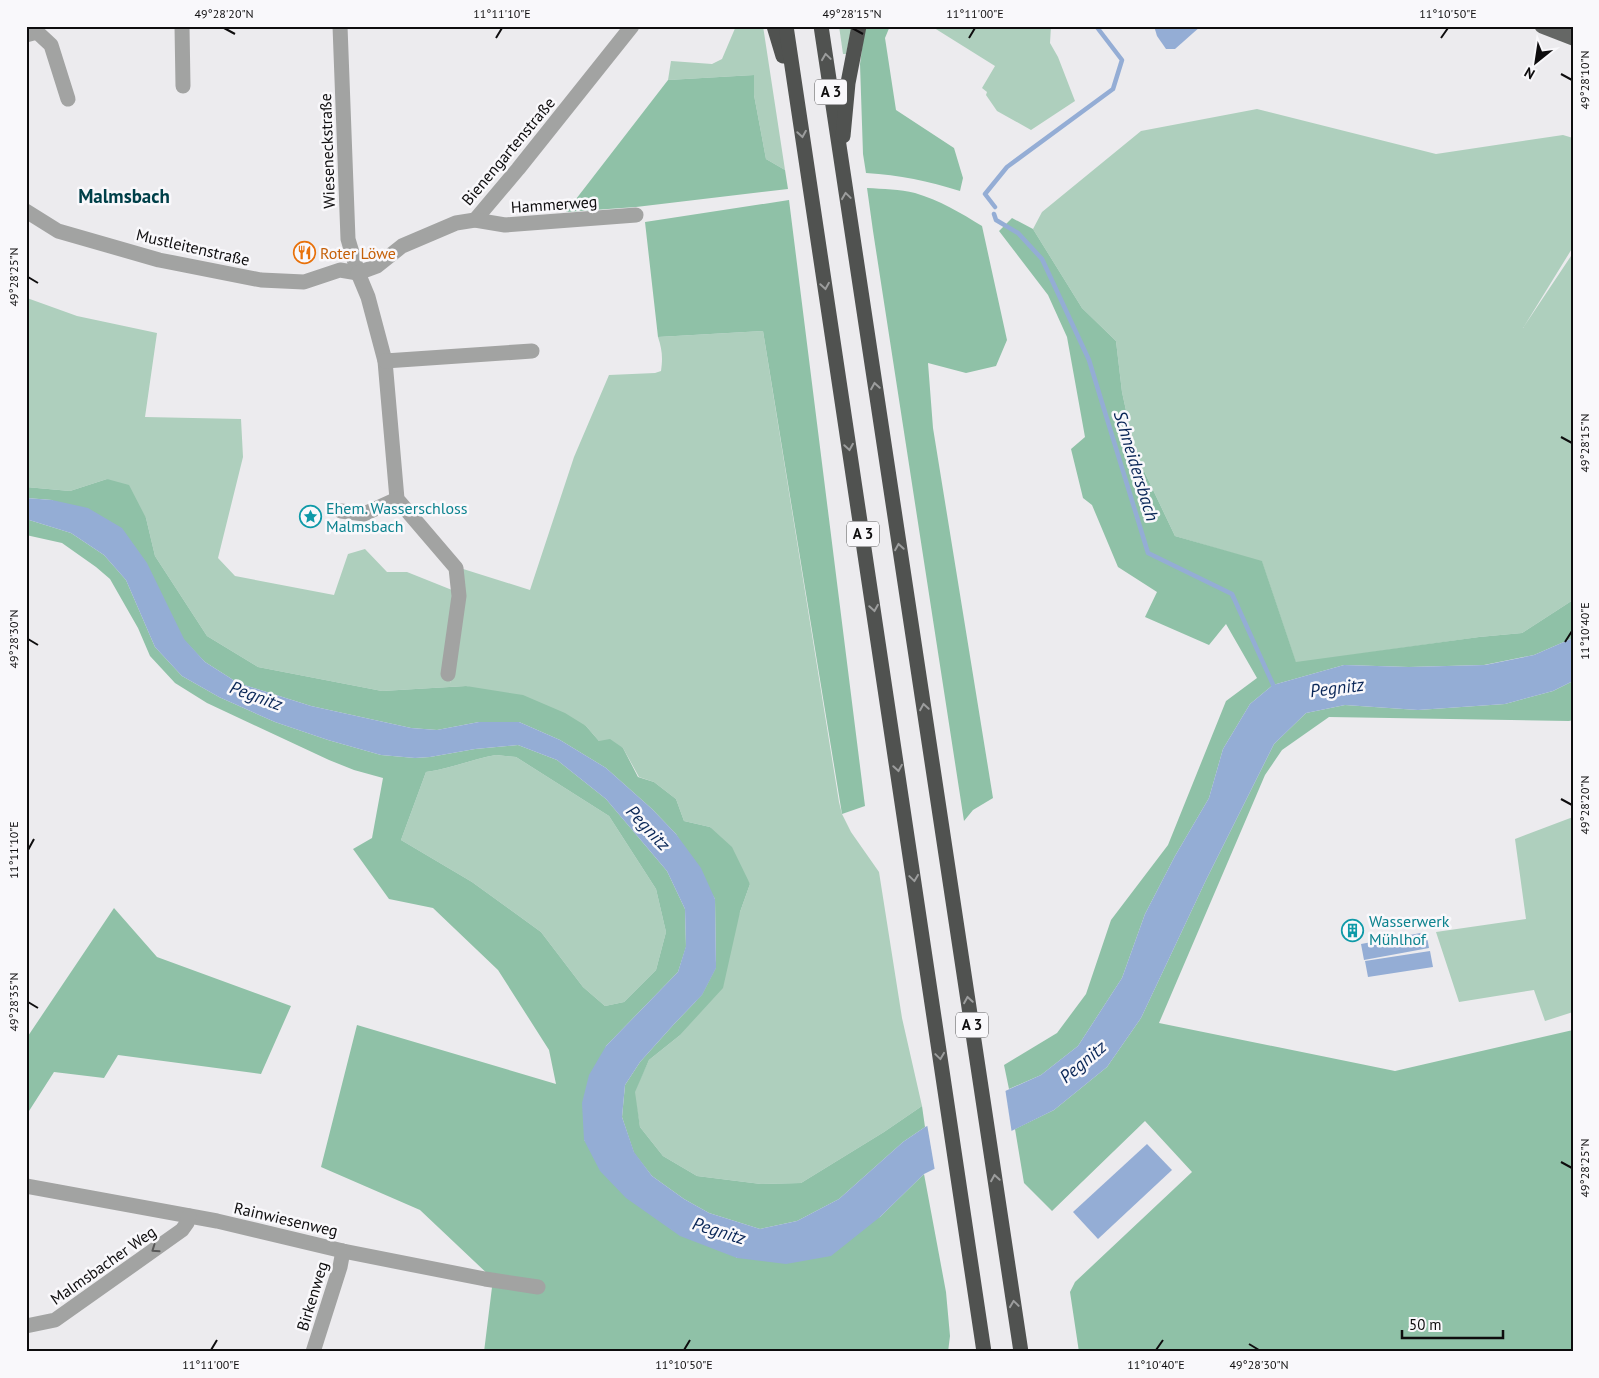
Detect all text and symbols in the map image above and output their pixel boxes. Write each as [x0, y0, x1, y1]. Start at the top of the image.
text: 49°28'20"N [194, 6, 254, 21]
text: 11°11'10"E [473, 6, 531, 21]
text: 49°28'15"N [822, 6, 882, 21]
text: 11°11'00"E [946, 6, 1004, 21]
text: 11°10'50"E [1419, 6, 1477, 21]
north arrow [1512, 38, 1562, 88]
text: 49°28'10"N [1577, 50, 1592, 110]
one-way arrow [821, 53, 831, 61]
text: N [1521, 63, 1538, 83]
road number: A 3 [815, 80, 847, 104]
street label: Wieseneckstraße [315, 93, 339, 209]
street label: Bienengartenstraße [457, 93, 559, 209]
one-way arrow [797, 130, 807, 139]
district label: Malmsbach [78, 184, 170, 208]
street label: Hammerweg [510, 191, 598, 217]
one-way arrow [841, 191, 852, 199]
street label: Mustleitenstraße [134, 224, 252, 270]
restaurant icon: Roter Löwe [292, 241, 316, 265]
place label: Roter Löwe [320, 243, 396, 263]
text: 49°28'25"N [6, 247, 21, 307]
one-way arrow [820, 282, 830, 291]
one-way arrow [870, 382, 881, 390]
water label: Schneidersbach [1109, 408, 1164, 524]
text: 49°28'15"N [1577, 413, 1592, 473]
one-way arrow [844, 443, 854, 451]
place label: Ehem. Wasserschloss Malmsbach [326, 498, 468, 536]
place icon: Ehem. Wasserschloss Malmsbach [298, 505, 322, 529]
road number: A 3 [847, 522, 879, 546]
one-way arrow [895, 542, 905, 551]
text: 11°10'40"E [1577, 602, 1592, 660]
one-way arrow [868, 603, 878, 612]
text: 49°28'30"N [6, 609, 21, 669]
water label: Pegnitz [1309, 673, 1366, 702]
water label: Pegnitz [227, 675, 286, 716]
one-way arrow [919, 703, 930, 711]
one-way arrow [892, 764, 902, 773]
text: 49°28'20"N [1577, 775, 1592, 835]
water label: Pegnitz [621, 800, 676, 856]
text: 11°11'10"E [6, 821, 21, 879]
one-way arrow [908, 875, 919, 883]
place label: Wasserwerk Mühlhof [1369, 911, 1450, 949]
building icon: Wasserwerk Mühlhof [1341, 918, 1365, 942]
text: 49°28'35"N [6, 972, 21, 1032]
one-way arrow [963, 995, 974, 1003]
road number: A 3 [956, 1012, 988, 1038]
water label: Pegnitz [1054, 1035, 1111, 1088]
one-way arrow [934, 1053, 945, 1061]
text: 49°28'25"N [1577, 1138, 1592, 1198]
one-way arrow [990, 1173, 1000, 1182]
street label: Rainwiesenweg [232, 1197, 340, 1241]
water label: Pegnitz [690, 1212, 749, 1250]
street label: Malmsbacher Weg [46, 1221, 160, 1309]
one-way arrow [151, 1243, 161, 1252]
street label: Birkenweg [292, 1259, 332, 1333]
one-way arrow [1009, 1299, 1019, 1308]
scale bar [1402, 1308, 1503, 1340]
text: 50 m [1409, 1315, 1442, 1334]
text: 11°11'00"E [182, 1357, 240, 1372]
text: 11°10'50"E [655, 1357, 713, 1372]
text: 11°10'40"E [1127, 1357, 1185, 1372]
text: 49°28'30"N [1229, 1357, 1289, 1372]

